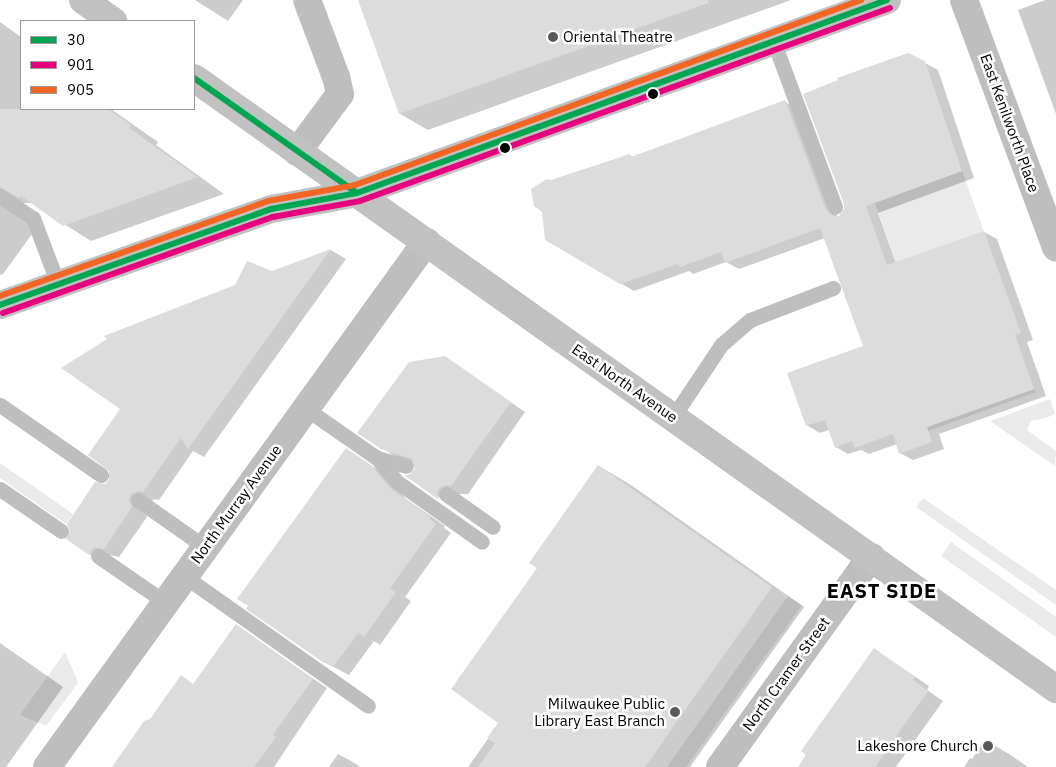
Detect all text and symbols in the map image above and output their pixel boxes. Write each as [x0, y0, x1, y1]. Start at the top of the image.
legend [20, 20, 195, 110]
place label: Oriental Theatre [563, 28, 673, 46]
text: 30 [67, 30, 85, 49]
marker: Oriental Theatre [547, 31, 559, 43]
street label: East Kenilworth Place [977, 51, 1043, 195]
text: 901 [67, 55, 94, 74]
text: 905 [67, 80, 94, 99]
unlabelled marker [648, 89, 658, 99]
unlabelled marker [500, 143, 510, 153]
street label: East North Avenue [569, 340, 681, 426]
street label: North Murray Avenue [187, 441, 285, 567]
district label: EAST SIDE [826, 578, 938, 602]
street label: North Cramer Street [739, 614, 833, 734]
place label: Milwaukee Public Library East Branch [534, 694, 665, 729]
marker: Milwaukee Public Library East Branch [669, 706, 681, 718]
place label: Lakeshore Church [857, 737, 978, 755]
marker: Lakeshore Church [982, 740, 994, 752]

